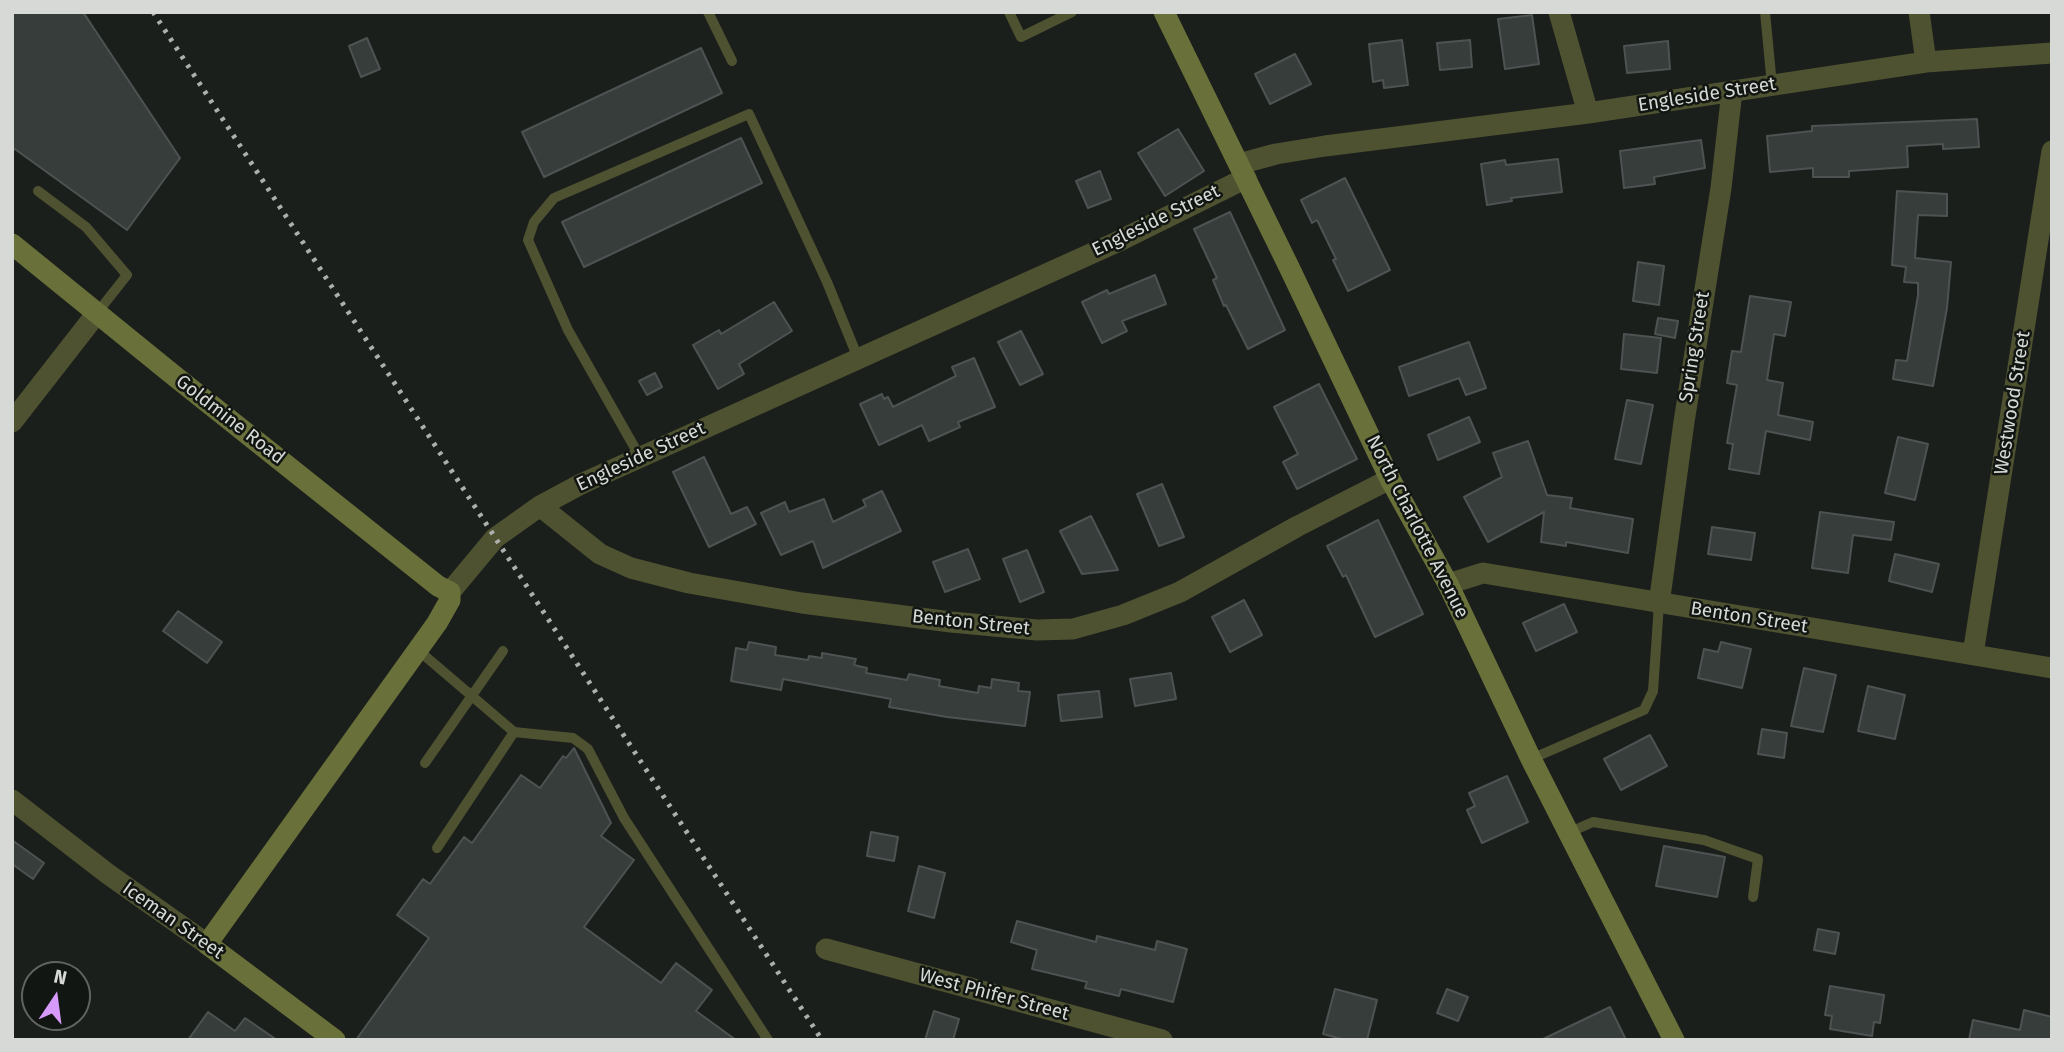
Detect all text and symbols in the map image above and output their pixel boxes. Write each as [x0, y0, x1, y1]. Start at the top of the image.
street label: Engleside Street [1636, 73, 1778, 117]
street label: Engleside Street [1088, 180, 1224, 262]
street label: Spring Street [1675, 290, 1715, 404]
street label: Westwood Street [1990, 329, 2036, 477]
street label: Goldmine Road [171, 370, 289, 470]
street label: Engleside Street [573, 417, 709, 497]
street label: North Charlotte Avenue [1361, 432, 1473, 622]
street label: Benton Street [1689, 597, 1809, 639]
street label: Benton Street [911, 605, 1031, 641]
street label: Iceman Street [118, 878, 228, 964]
north arrow [21, 961, 91, 1031]
text: N [52, 964, 69, 990]
street label: West Phifer Street [917, 964, 1071, 1026]

